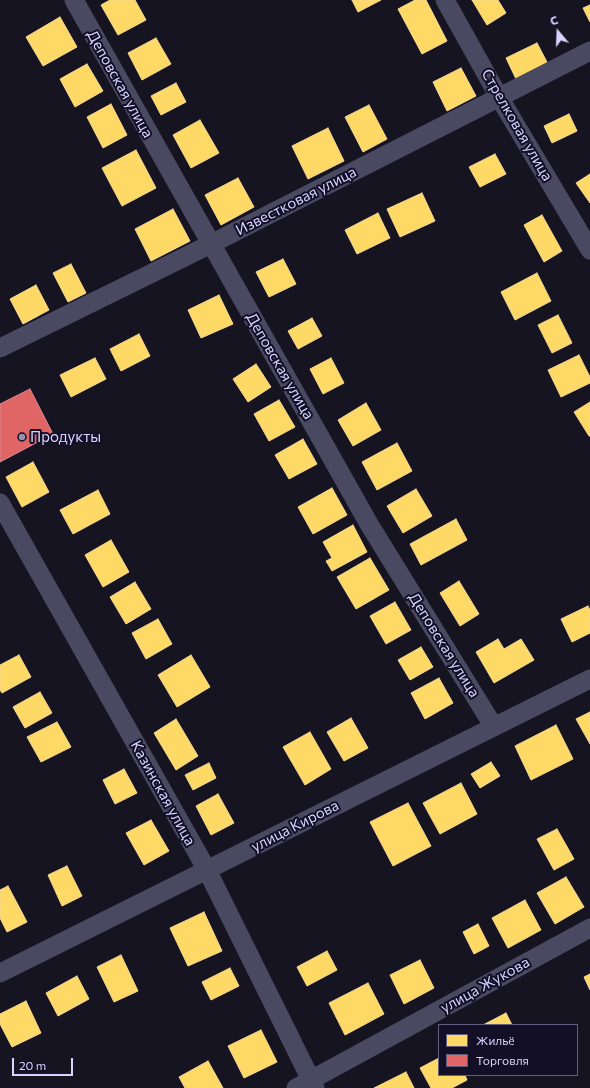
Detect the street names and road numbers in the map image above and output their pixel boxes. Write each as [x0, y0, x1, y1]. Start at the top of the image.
street label: Деповская улица [83, 27, 157, 141]
street label: Стрелковая улица [478, 66, 556, 184]
street label: Известковая улица [233, 163, 359, 239]
street label: Деповская улица [242, 309, 318, 423]
street label: Деповская улица [405, 589, 483, 701]
street label: Казинская улица [127, 737, 199, 849]
street label: улица Кирова [248, 796, 342, 856]
street label: улица Жукова [437, 953, 533, 1017]

